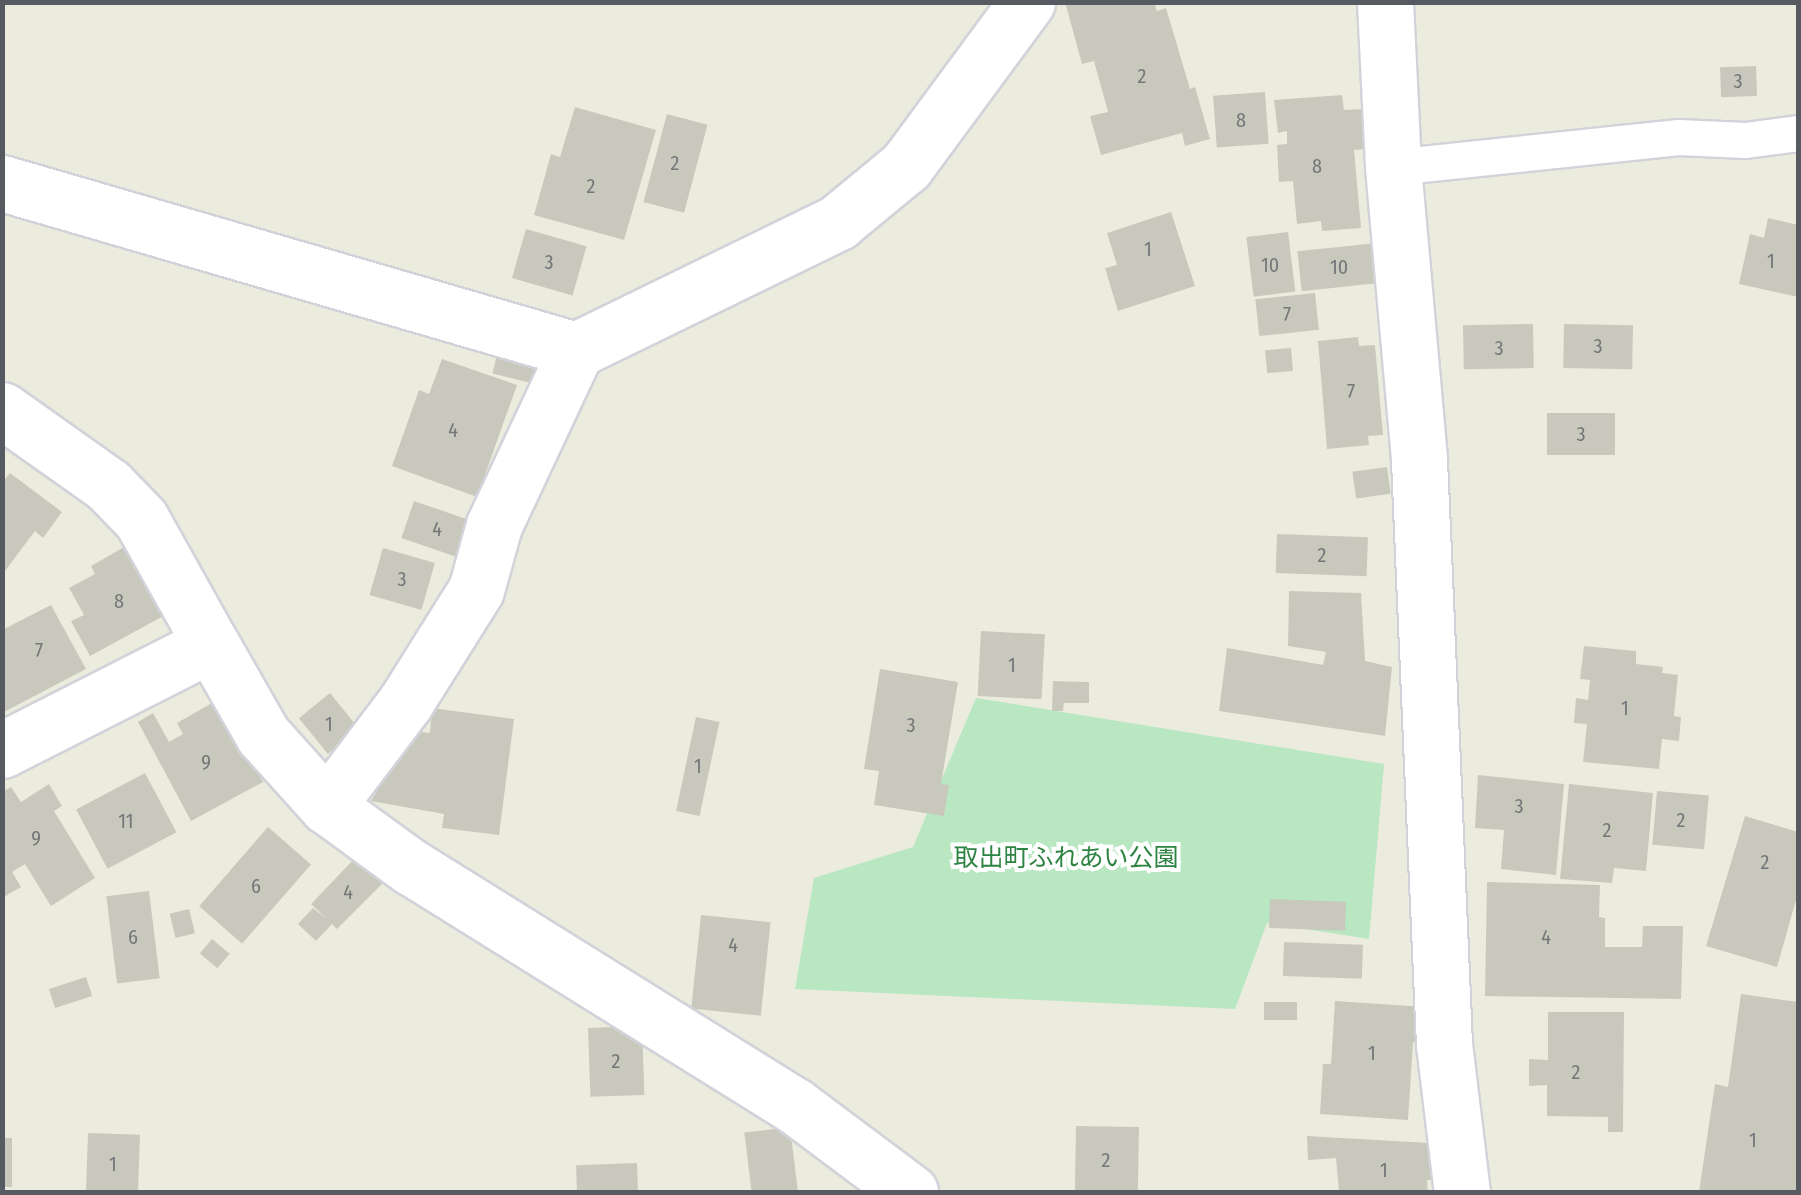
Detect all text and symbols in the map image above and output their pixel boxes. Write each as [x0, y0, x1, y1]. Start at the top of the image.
house number: 2 [1138, 64, 1146, 88]
house number: 3 [1733, 69, 1743, 93]
house number: 8 [1236, 108, 1246, 132]
house number: 2 [671, 151, 679, 175]
house number: 8 [1312, 154, 1322, 178]
house number: 2 [587, 174, 595, 198]
house number: 1 [1144, 237, 1152, 261]
house number: 1 [1767, 249, 1775, 273]
house number: 3 [544, 250, 554, 274]
house number: 10 [1261, 253, 1279, 277]
house number: 10 [1330, 255, 1348, 279]
house number: 7 [1283, 302, 1291, 326]
house number: 3 [1593, 334, 1603, 358]
house number: 3 [1494, 336, 1504, 360]
house number: 7 [1347, 379, 1355, 403]
house number: 4 [448, 418, 458, 442]
house number: 3 [1576, 422, 1586, 446]
house number: 4 [432, 517, 442, 541]
house number: 2 [1318, 543, 1326, 567]
house number: 3 [397, 567, 407, 591]
house number: 8 [114, 589, 124, 613]
house number: 7 [35, 638, 43, 662]
house number: 1 [1008, 653, 1016, 677]
house number: 1 [1621, 696, 1629, 720]
house number: 1 [325, 712, 333, 736]
house number: 3 [906, 713, 916, 737]
house number: 9 [201, 750, 211, 774]
house number: 1 [694, 754, 702, 778]
house number: 3 [1514, 794, 1524, 818]
house number: 2 [1677, 808, 1685, 832]
house number: 11 [118, 809, 134, 833]
house number: 2 [1603, 818, 1611, 842]
house number: 9 [31, 826, 41, 850]
park label: 取出町ふれあい公園 [954, 843, 1178, 873]
house number: 2 [1761, 850, 1769, 874]
house number: 6 [251, 874, 261, 898]
house number: 4 [343, 880, 353, 904]
house number: 6 [128, 925, 138, 949]
house number: 4 [1541, 925, 1551, 949]
house number: 4 [728, 933, 738, 957]
house number: 1 [1368, 1041, 1376, 1065]
house number: 2 [612, 1049, 620, 1073]
house number: 2 [1572, 1060, 1580, 1084]
house number: 1 [1749, 1128, 1757, 1152]
house number: 2 [1102, 1148, 1110, 1172]
house number: 1 [109, 1152, 117, 1176]
house number: 1 [1380, 1158, 1388, 1182]

